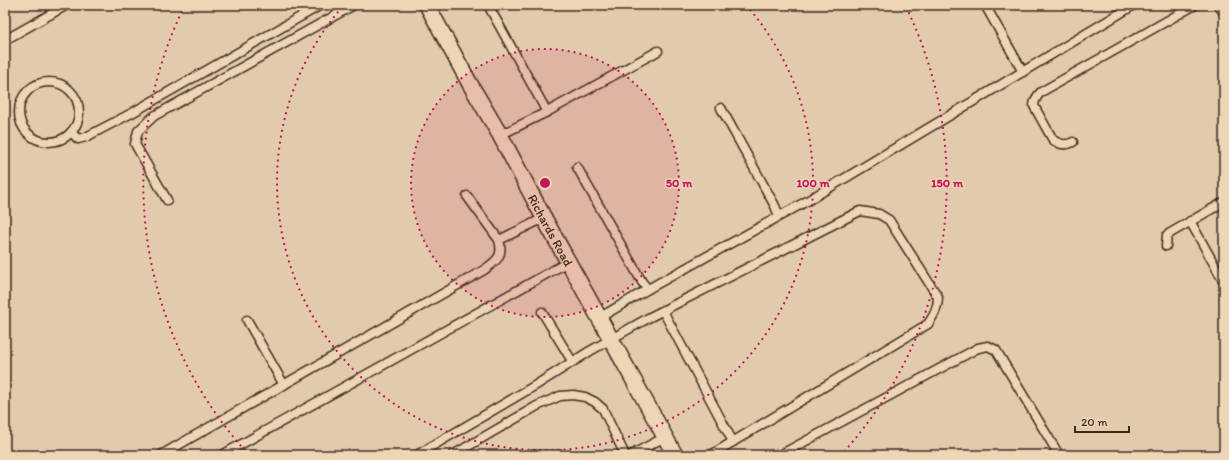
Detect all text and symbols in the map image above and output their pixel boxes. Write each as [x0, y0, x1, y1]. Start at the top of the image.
centre of rings [538, 176, 552, 190]
text: 50 m [666, 176, 693, 190]
text: 100 m [796, 176, 830, 190]
text: 150 m [931, 176, 964, 190]
street label: Richards Road [525, 192, 576, 269]
scale bar [1075, 408, 1129, 434]
text: 20 m [1081, 415, 1108, 429]

